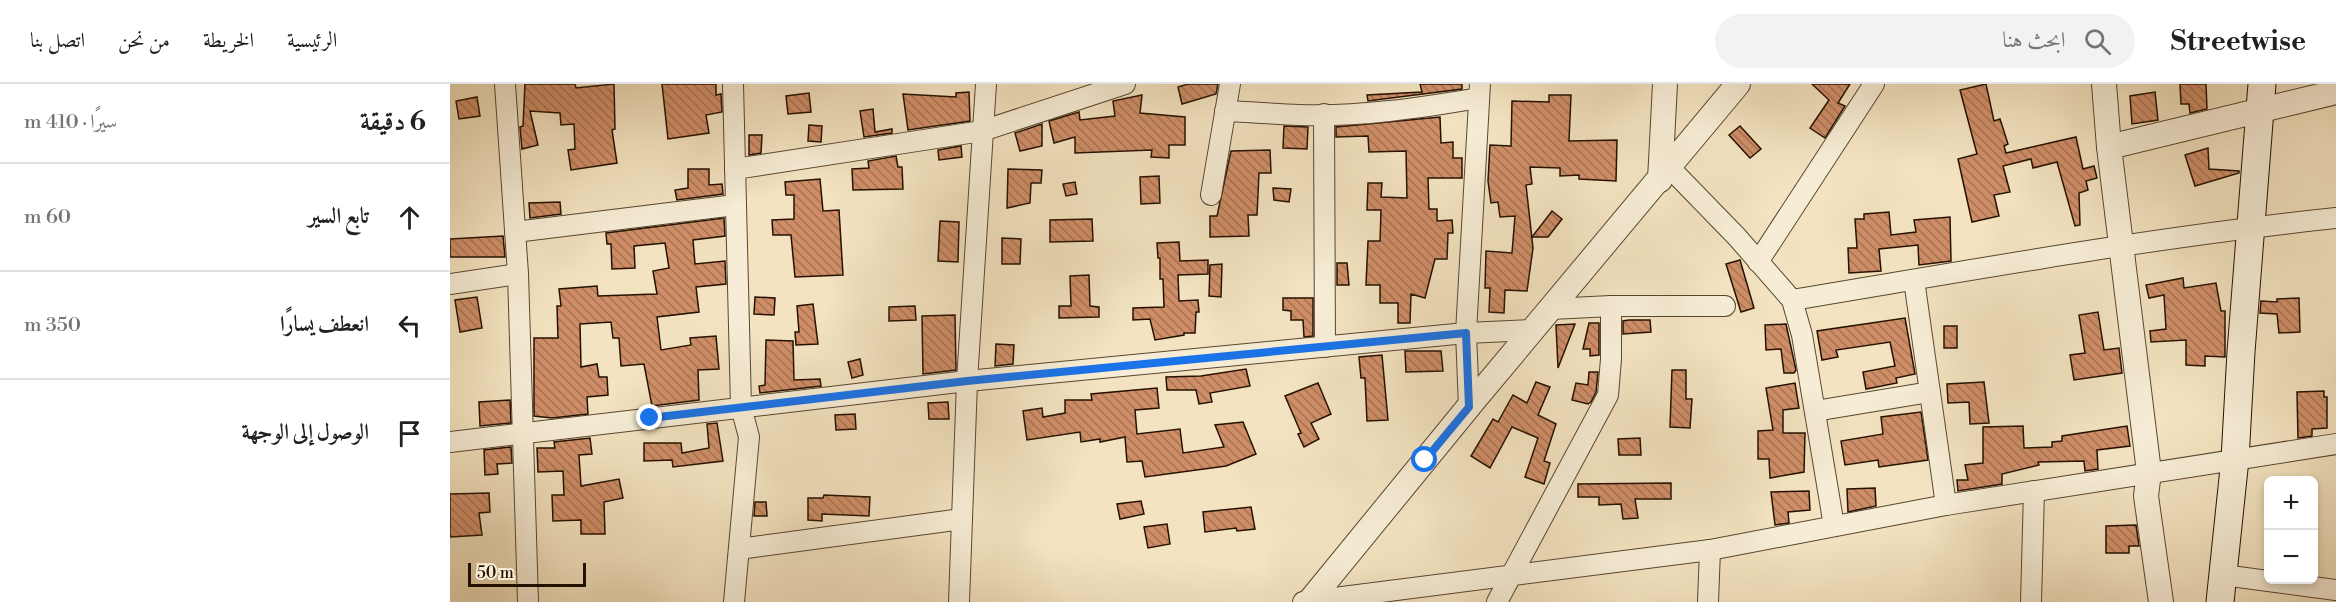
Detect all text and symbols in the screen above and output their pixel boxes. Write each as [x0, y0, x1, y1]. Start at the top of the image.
search box [1715, 14, 2135, 68]
text: Streetwise [2171, 24, 2306, 59]
icon: search [2081, 25, 2114, 58]
text: ابحث هنا [2002, 27, 2066, 54]
text: اتصل بنا [30, 28, 85, 54]
text: من نحن [118, 28, 170, 54]
text: الخريطة [203, 28, 254, 54]
text: الرئيسية [287, 28, 337, 54]
text: 6 دقيقة [360, 106, 426, 138]
text: سيرًا · 410 m [24, 110, 117, 135]
icon: ahead [393, 201, 426, 234]
text: تابع السير [308, 203, 369, 230]
text: 60 m [24, 205, 71, 230]
icon: left [393, 309, 426, 342]
text: انعطف يسارًا [280, 311, 369, 338]
text: 350 m [24, 313, 81, 338]
route end [636, 404, 662, 430]
icon: arrive [393, 417, 426, 450]
text: الوصول إلى الوجهة [241, 419, 369, 446]
route start [1411, 446, 1437, 472]
map controls [2264, 476, 2318, 584]
button: + [2264, 476, 2318, 530]
button: − [2264, 530, 2318, 584]
scale bar [468, 560, 586, 588]
text: 50 m [477, 563, 514, 583]

